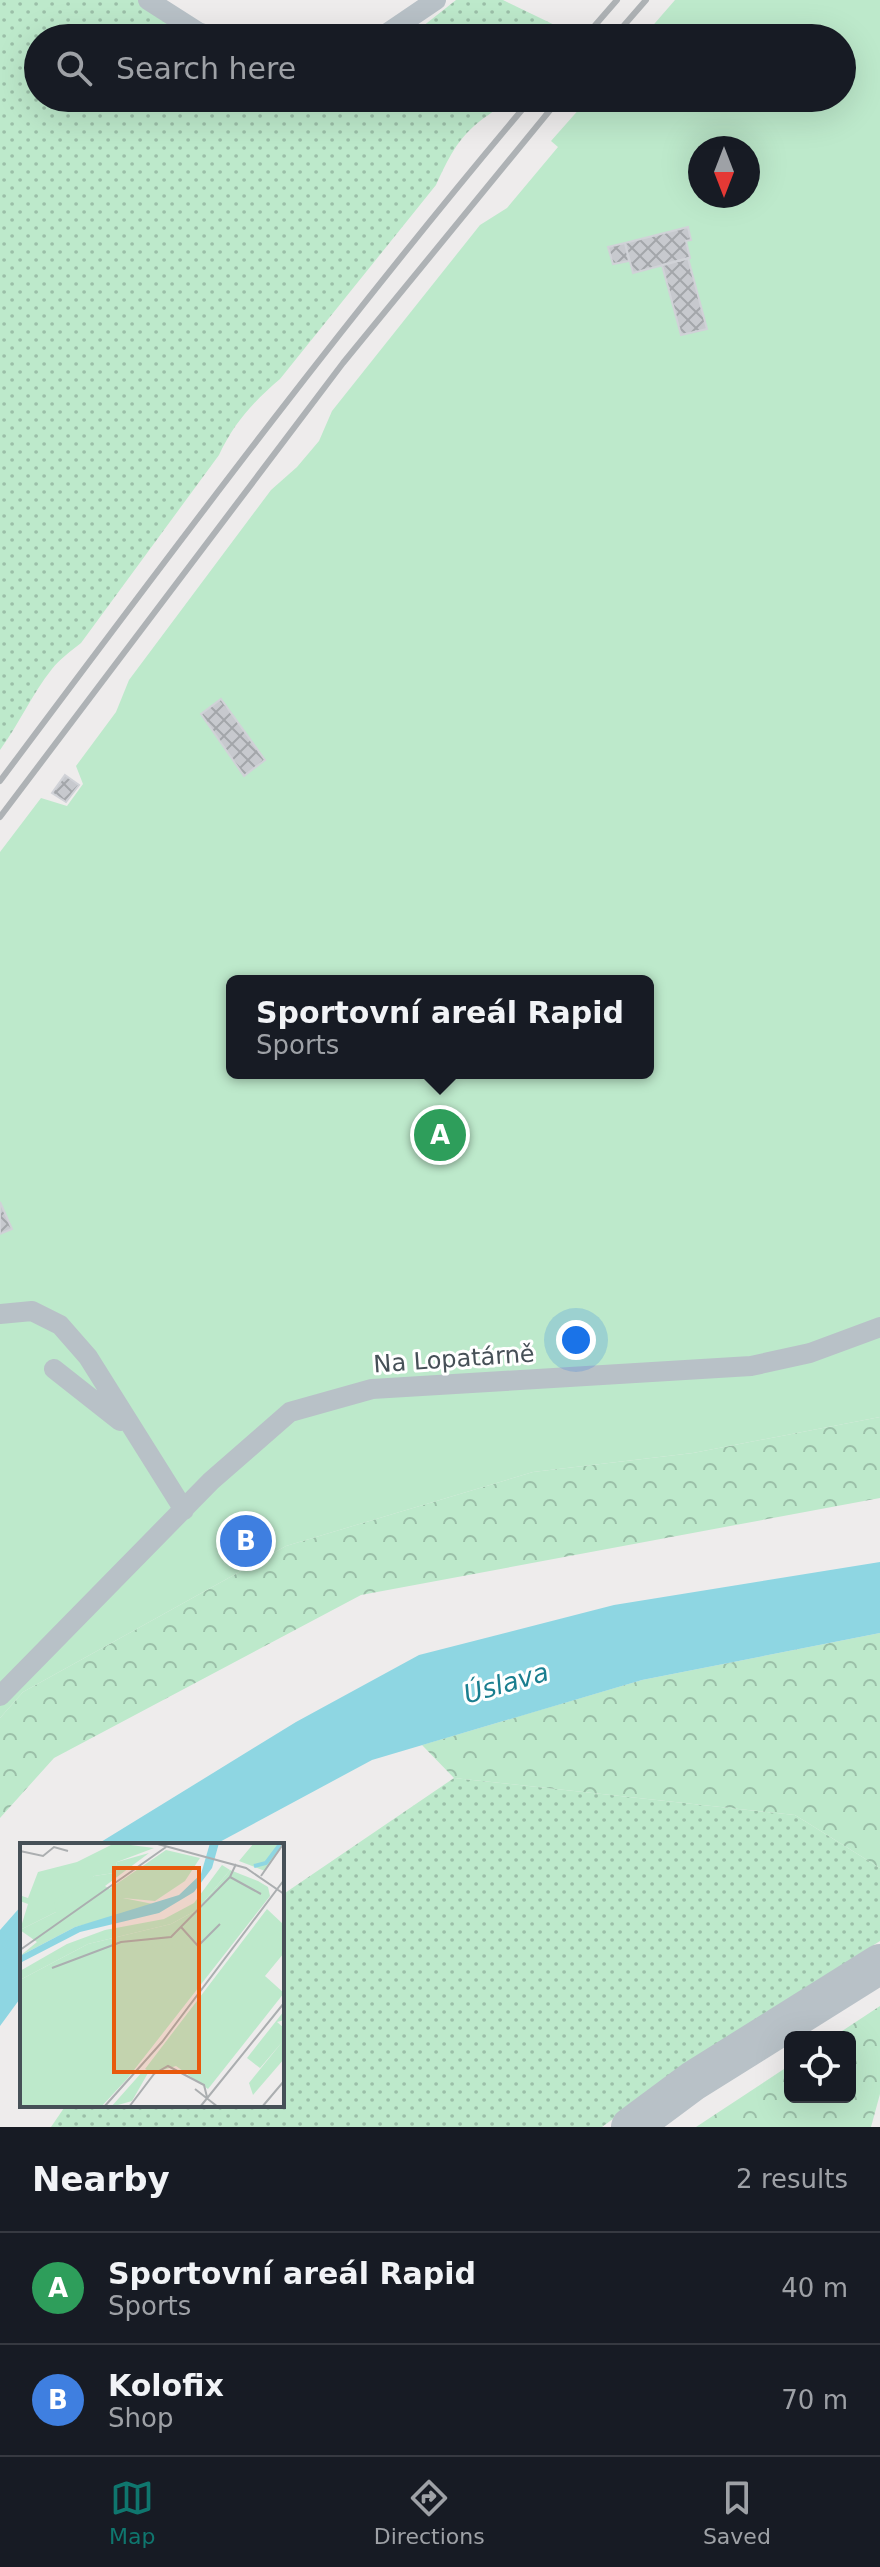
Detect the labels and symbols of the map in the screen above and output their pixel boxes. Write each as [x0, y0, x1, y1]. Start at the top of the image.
north arrow [688, 136, 760, 208]
pin: A [414, 1105, 466, 1165]
your location [556, 1320, 596, 1360]
street label: Na Lopatárně [373, 1339, 535, 1379]
pin: B [220, 1511, 272, 1571]
water label: Úslava [460, 1656, 552, 1709]
inset map [20, 1843, 284, 2107]

